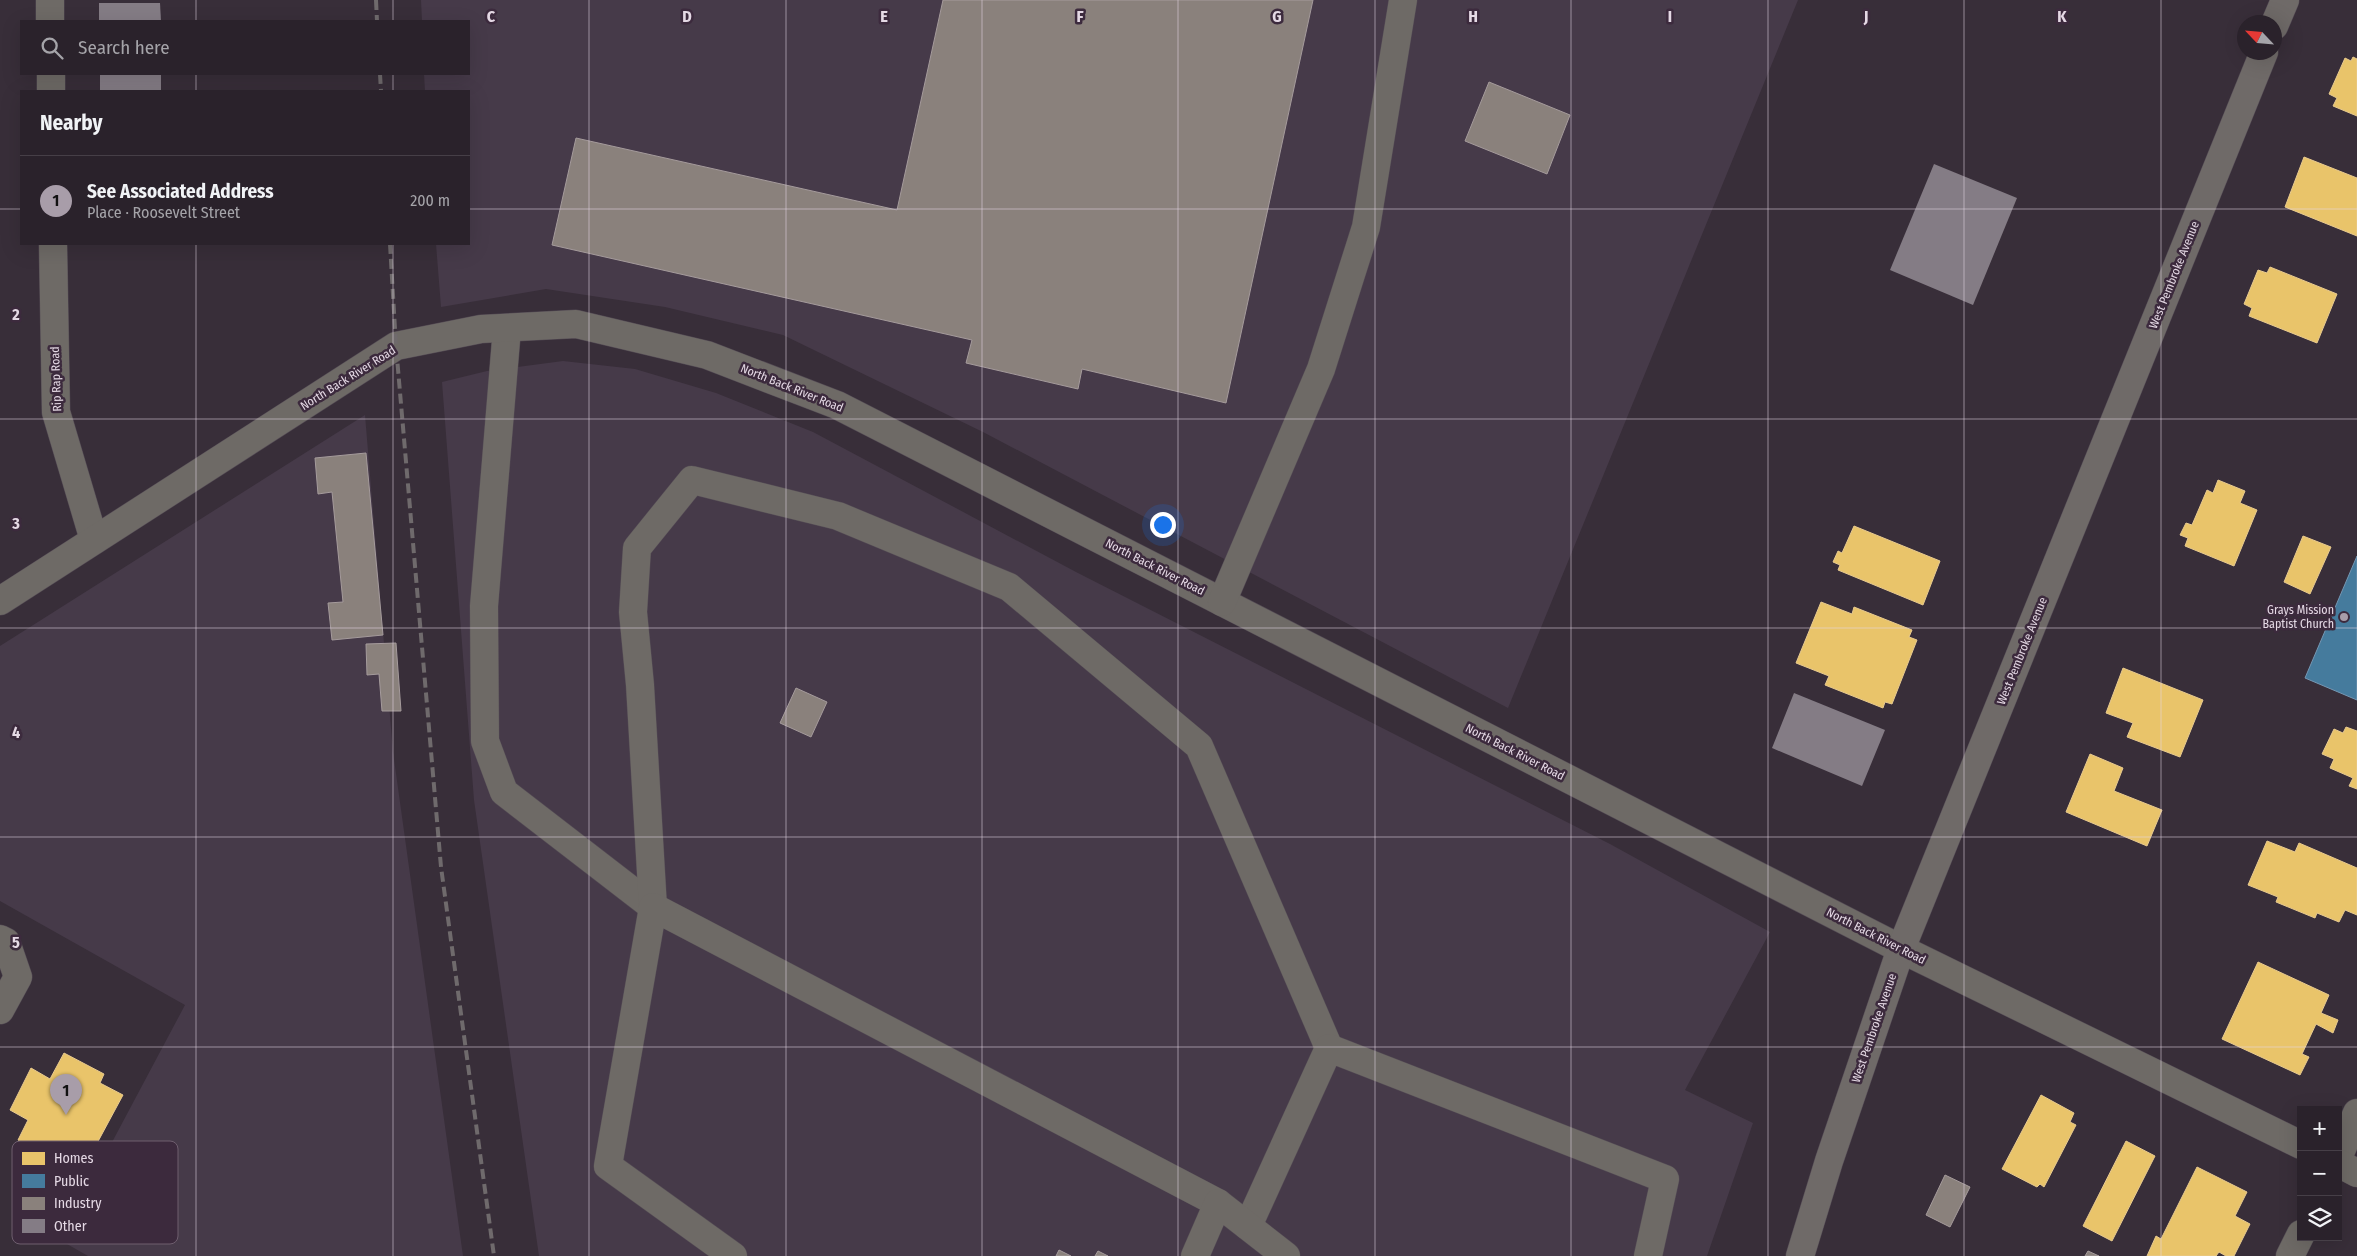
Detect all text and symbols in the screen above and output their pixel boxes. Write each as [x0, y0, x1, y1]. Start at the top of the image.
text: C [487, 7, 496, 26]
text: D [682, 7, 692, 26]
text: E [880, 7, 888, 26]
text: F [1076, 7, 1084, 26]
text: G [1272, 7, 1282, 26]
text: H [1468, 7, 1478, 26]
text: I [1668, 7, 1672, 26]
text: J [1863, 7, 1868, 26]
text: K [2057, 7, 2067, 26]
north arrow [2237, 15, 2282, 60]
search box [20, 20, 470, 75]
icon: search [38, 34, 66, 62]
text: Search here [78, 36, 170, 59]
text: Nearby [40, 110, 102, 136]
text: See Associated Address [87, 180, 274, 203]
text: 1 [53, 191, 59, 210]
text: 200 m [410, 191, 450, 210]
text: Place · Roosevelt Street [87, 203, 240, 222]
street label: West Pembroke Avenue [2146, 219, 2202, 331]
text: 2 [11, 305, 20, 324]
street label: North Back River Road [298, 343, 398, 413]
street label: Rip Rap Road [48, 346, 64, 412]
street label: North Back River Road [739, 361, 845, 415]
your location [1150, 512, 1176, 538]
text: 3 [11, 514, 20, 533]
street label: North Back River Road [1103, 536, 1207, 598]
street label: West Pembroke Avenue [1994, 595, 2050, 707]
place label: Grays Mission Baptist Church [2262, 603, 2334, 631]
marker: Grays Mission Baptist Church [2338, 611, 2350, 623]
street label: North Back River Road [1463, 721, 1567, 783]
text: 4 [12, 723, 20, 742]
street label: North Back River Road [1824, 905, 1928, 967]
text: 5 [12, 933, 20, 952]
street label: West Pembroke Avenue [1849, 971, 1899, 1084]
pin: 1 [50, 1074, 82, 1115]
map controls [2297, 1106, 2342, 1241]
button: + [2297, 1106, 2342, 1151]
legend [12, 1141, 178, 1244]
text: Homes [54, 1150, 94, 1167]
button: − [2297, 1151, 2342, 1196]
text: Public [54, 1173, 89, 1190]
text: Industry [54, 1195, 102, 1212]
button: layers [2297, 1196, 2342, 1241]
text: Other [54, 1218, 87, 1235]

